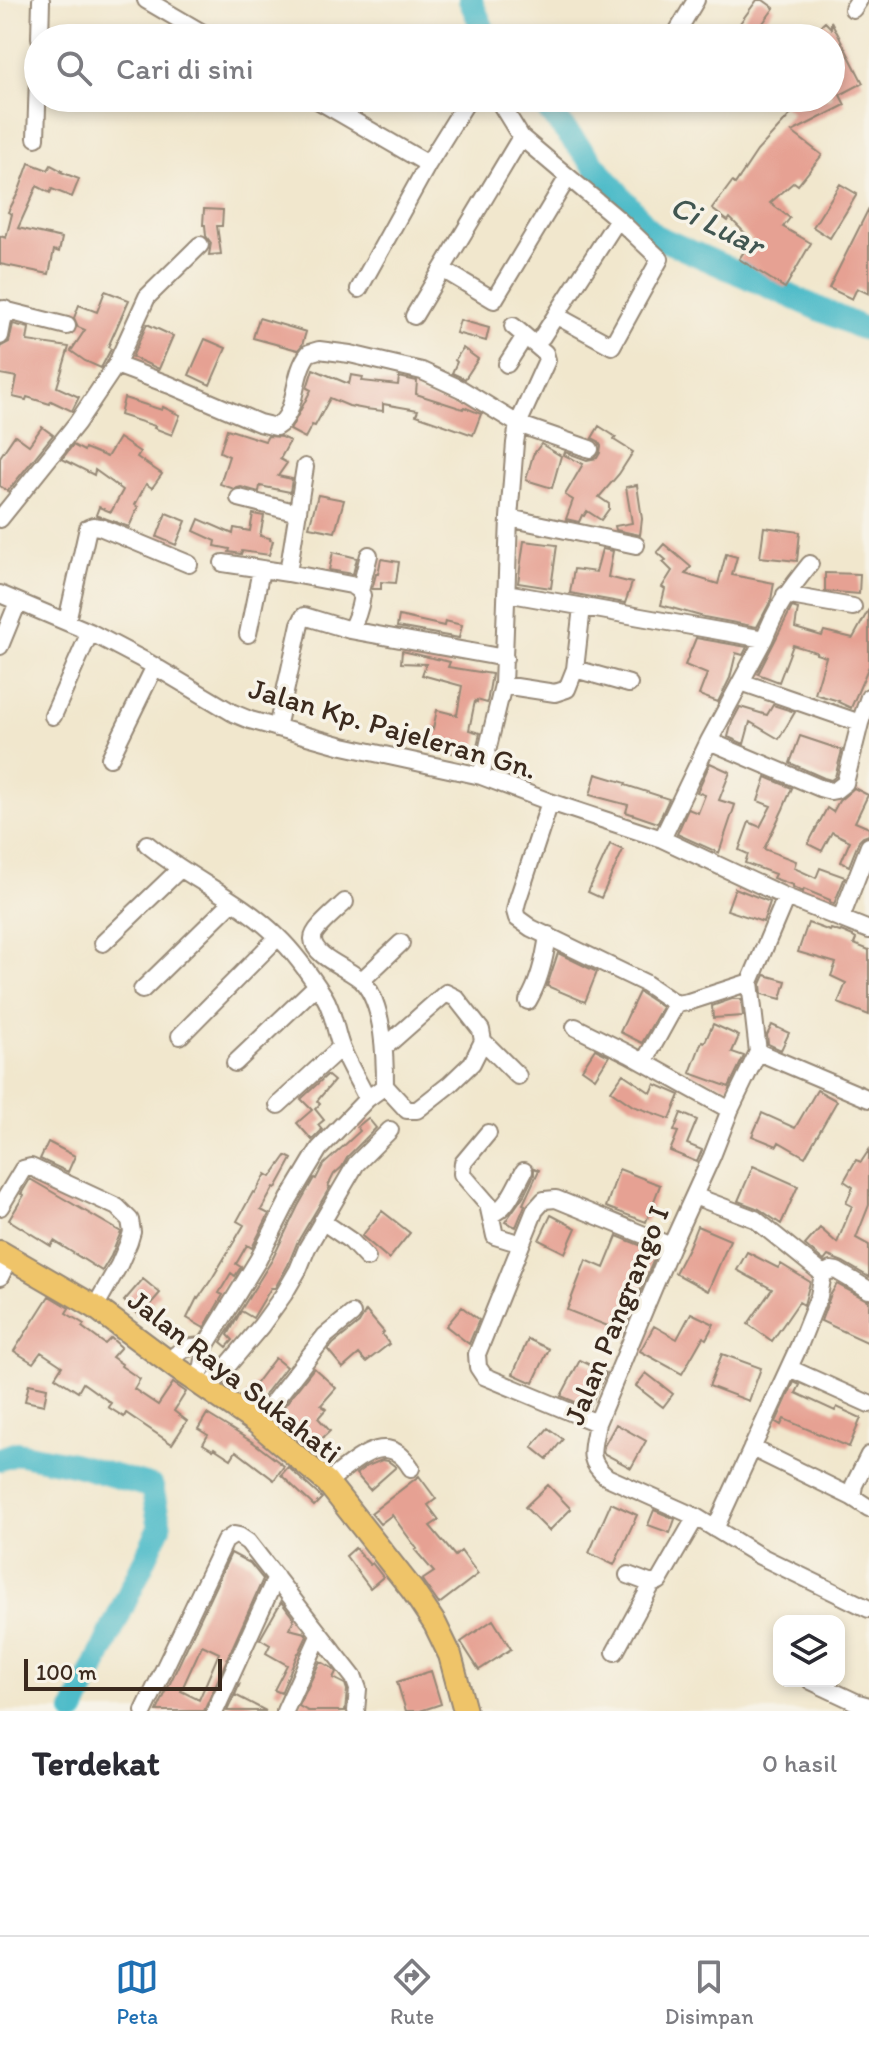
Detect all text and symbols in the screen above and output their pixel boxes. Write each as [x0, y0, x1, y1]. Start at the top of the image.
search box [24, 24, 845, 112]
icon: search [52, 46, 96, 90]
text: Cari di sini [116, 50, 254, 87]
water label: Ci Luar [664, 186, 773, 265]
street label: Jalan Kp. Pajeleran Gn. [245, 669, 541, 787]
street label: Jalan Pangrango I [555, 1200, 677, 1430]
street label: Jalan Raya Sukahati [121, 1281, 349, 1471]
map controls [773, 1615, 845, 1687]
button: layers [773, 1615, 845, 1687]
scale bar [24, 1655, 222, 1691]
text: 100 m [36, 1659, 97, 1686]
text: Terdekat [32, 1743, 160, 1784]
text: 0 hasil [762, 1747, 837, 1779]
tab: Peta [115, 1955, 159, 2030]
tab: Rute [390, 1955, 434, 2030]
tab: Disimpan [665, 1955, 754, 2030]

